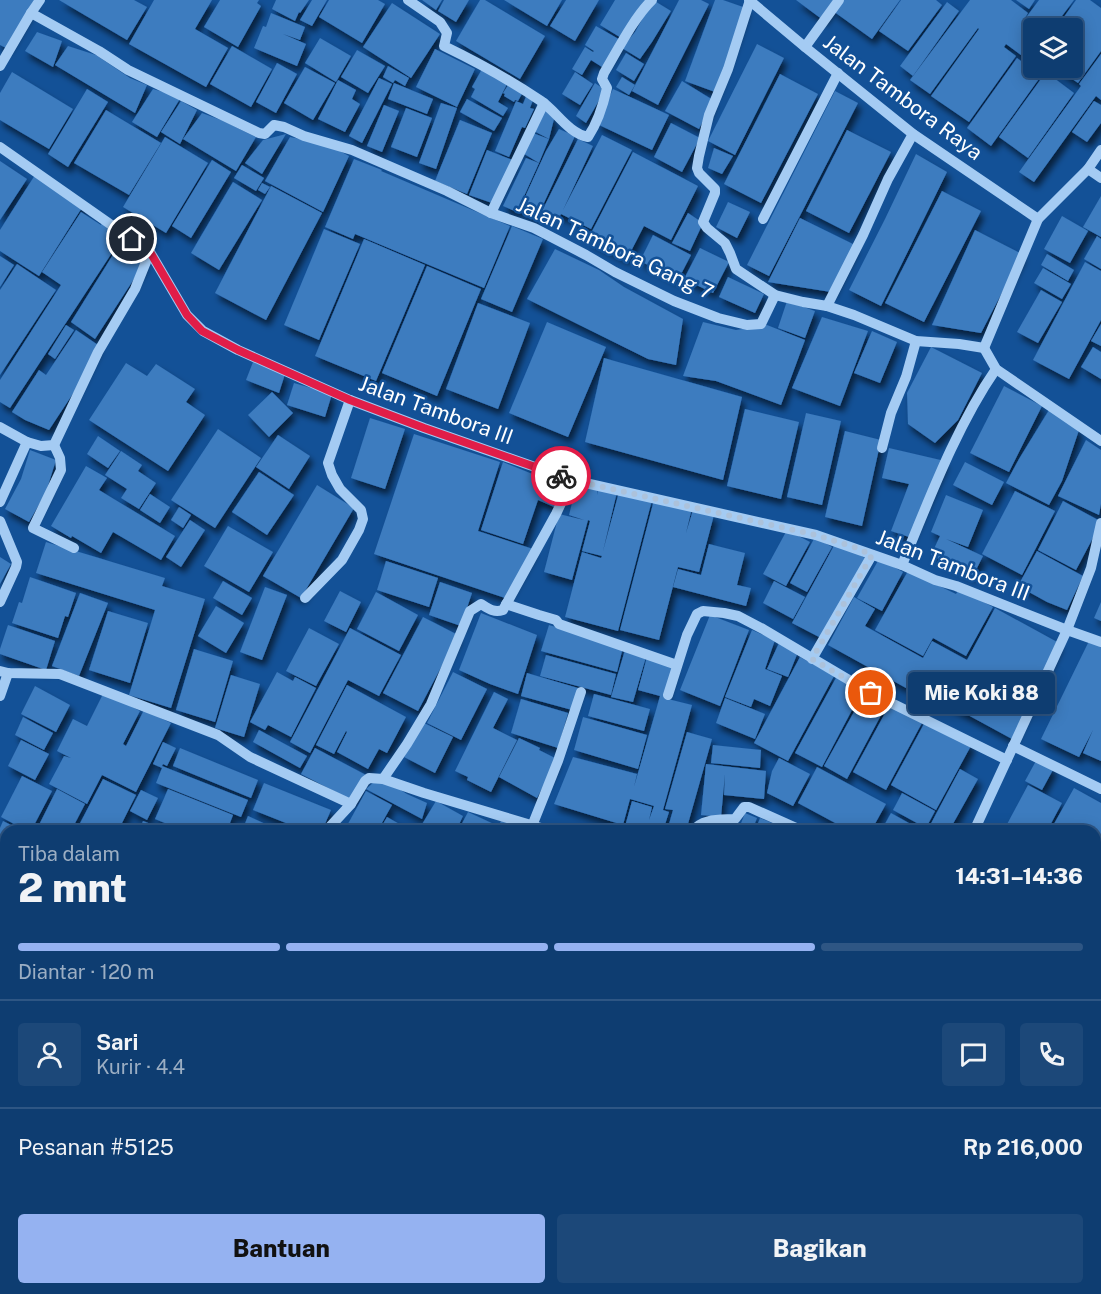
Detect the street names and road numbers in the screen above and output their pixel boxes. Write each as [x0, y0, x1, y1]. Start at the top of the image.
street label: Jalan Tambora Raya [819, 29, 987, 165]
street label: Jalan Tambora Gang 7 [512, 191, 718, 305]
street label: Jalan Tambora III [355, 370, 517, 450]
street label: Jalan Tambora III [873, 524, 1033, 606]

